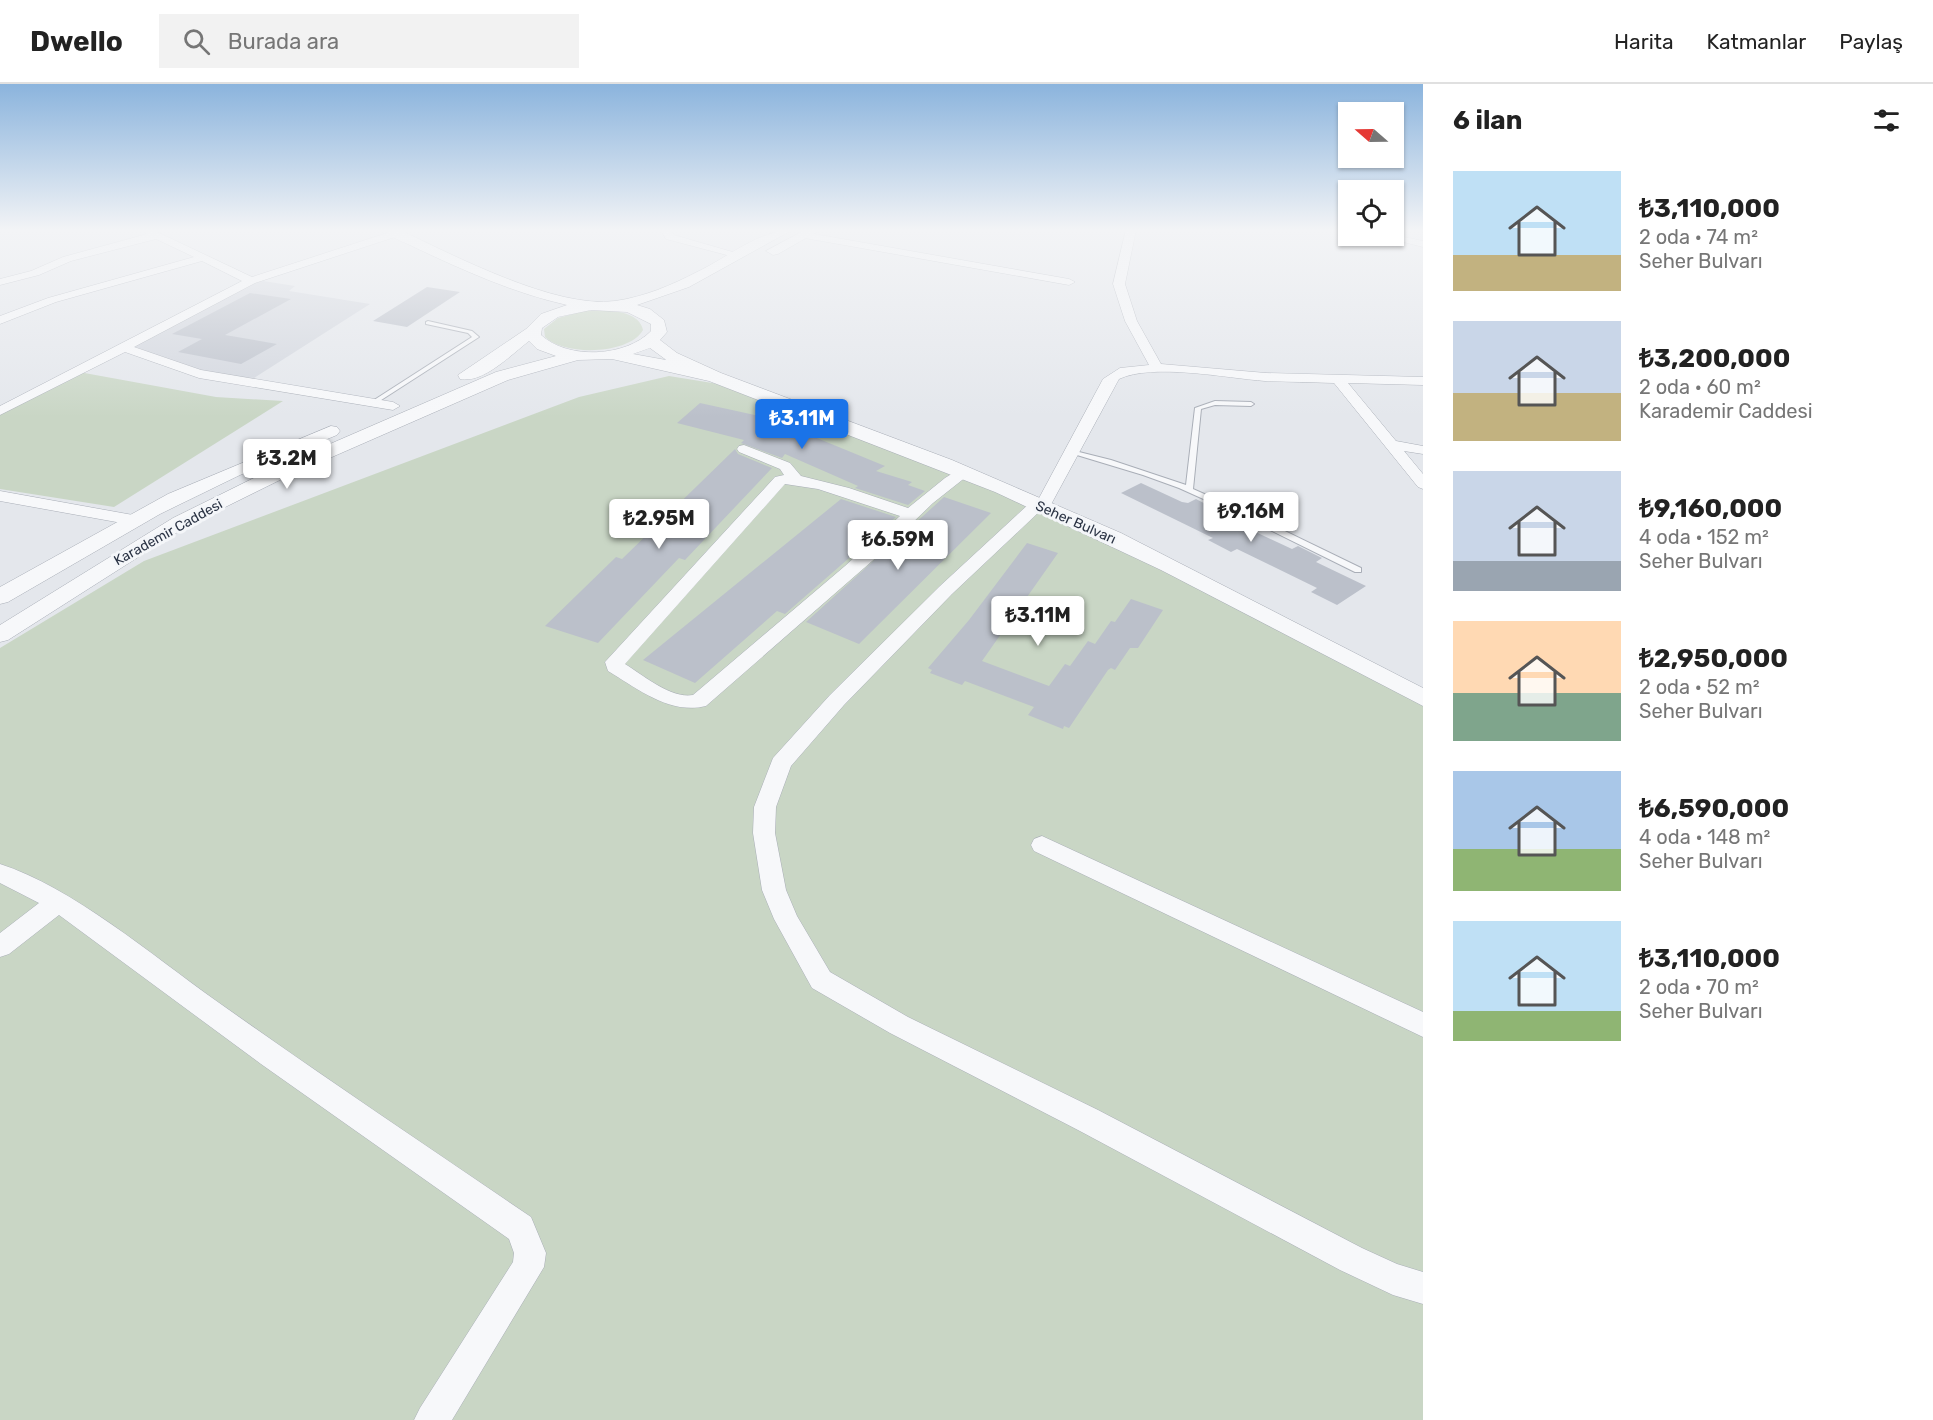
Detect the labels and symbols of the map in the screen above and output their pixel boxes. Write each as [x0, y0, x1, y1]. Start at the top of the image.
north arrow [1338, 102, 1404, 168]
pin: ₺3.11M [753, 399, 851, 450]
pin: ₺3.2M [245, 439, 329, 490]
pin: ₺9.16M [1202, 492, 1300, 543]
street label: Karademir Caddesi [111, 496, 225, 569]
street label: Seher Bulvarı [1033, 497, 1119, 548]
pin: ₺2.95M [610, 499, 708, 550]
pin: ₺6.59M [849, 520, 947, 571]
pin: ₺3.11M [989, 596, 1087, 647]

